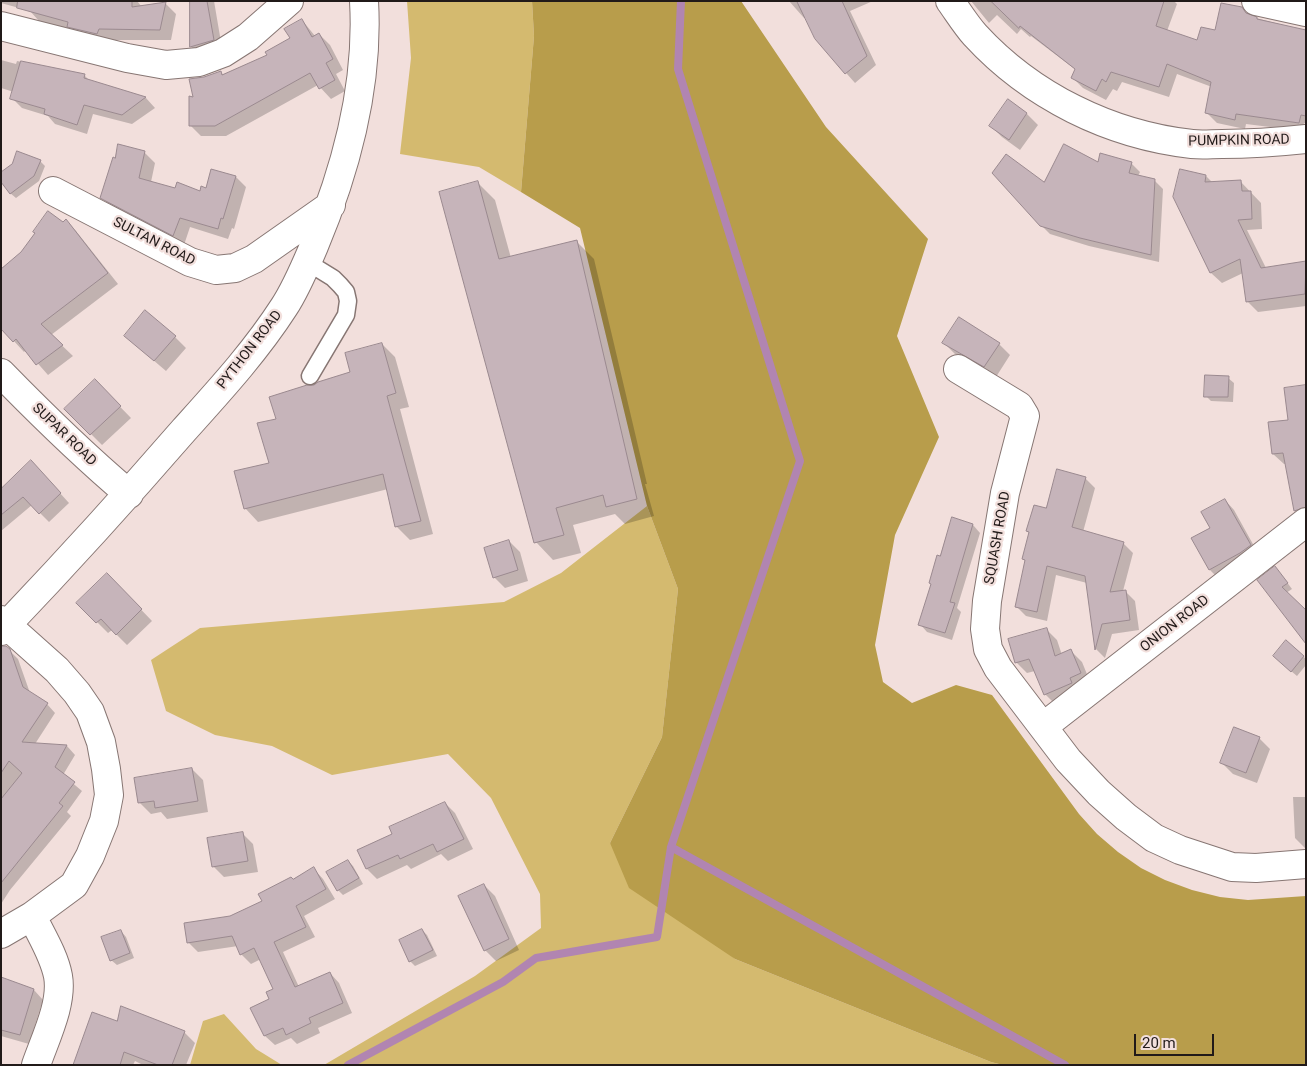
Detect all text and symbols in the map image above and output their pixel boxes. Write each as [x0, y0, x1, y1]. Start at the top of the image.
street label: PUMPKIN ROAD [1188, 132, 1290, 150]
street label: SULTAN ROAD [110, 214, 198, 270]
street label: PYTHON ROAD [214, 307, 286, 393]
street label: SUPAR ROAD [28, 400, 100, 470]
street label: SQUASH ROAD [982, 490, 1014, 586]
street label: ONION ROAD [1137, 592, 1213, 656]
scale bar [1137, 1024, 1217, 1056]
text: 20 m [1142, 1034, 1176, 1052]

